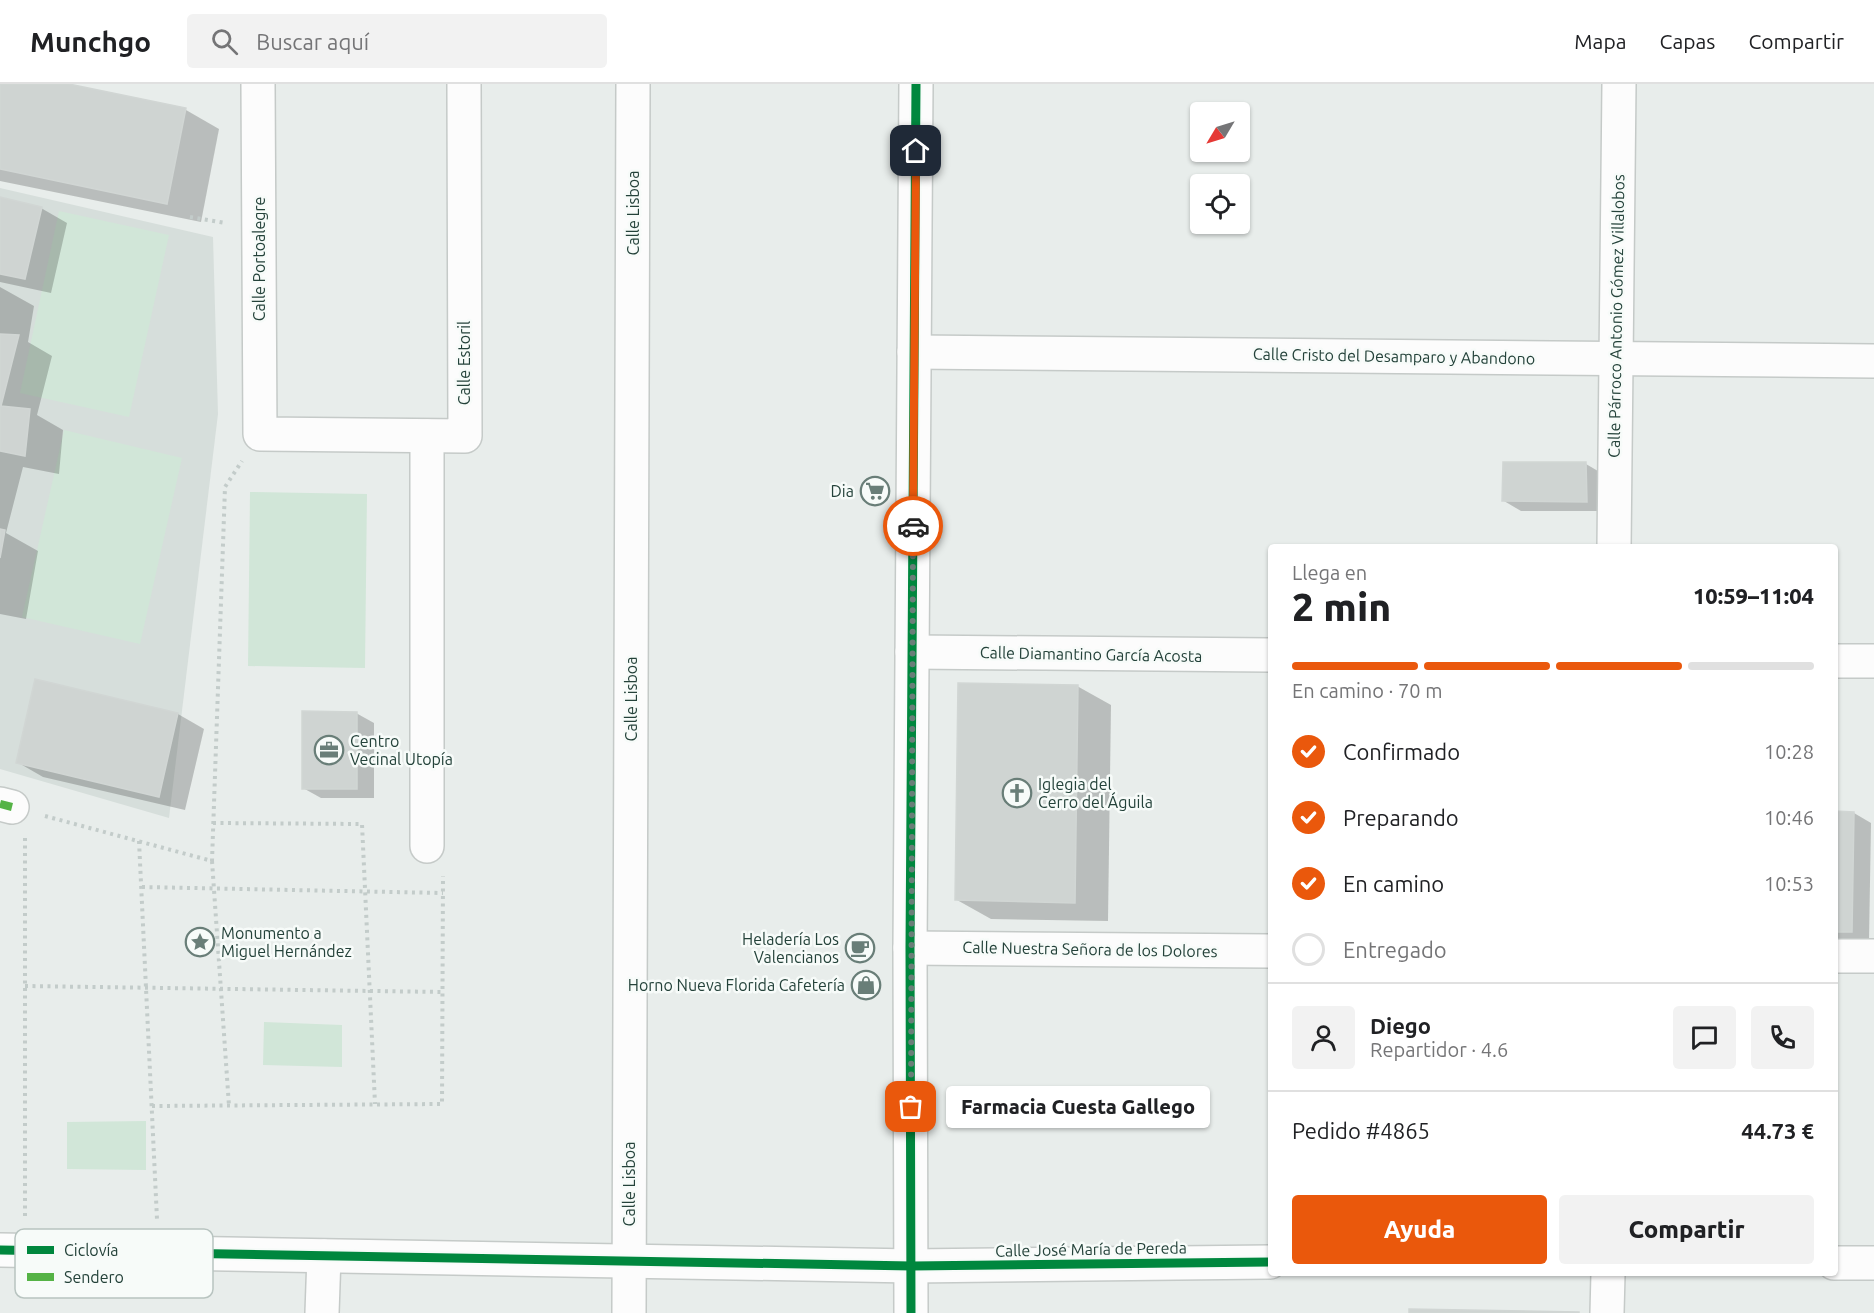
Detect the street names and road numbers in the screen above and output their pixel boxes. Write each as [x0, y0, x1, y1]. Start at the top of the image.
street label: Calle Lisboa [624, 171, 642, 255]
street label: Calle Párroco Antonio Gómez Villalobos [1605, 174, 1627, 458]
street label: Calle Portoalegre [250, 197, 268, 321]
street label: Calle Estoril [455, 321, 473, 405]
street label: Calle Cristo del Desamparo y Abandono [1253, 345, 1535, 367]
street label: Calle Diamantino García Acosta [980, 643, 1202, 665]
street label: Calle Lisboa [622, 657, 640, 741]
street label: Calle Nuestra Señora de los Dolores [962, 938, 1218, 960]
street label: Calle Lisboa [620, 1142, 638, 1226]
street label: Calle José María de Pereda [995, 1238, 1187, 1260]

